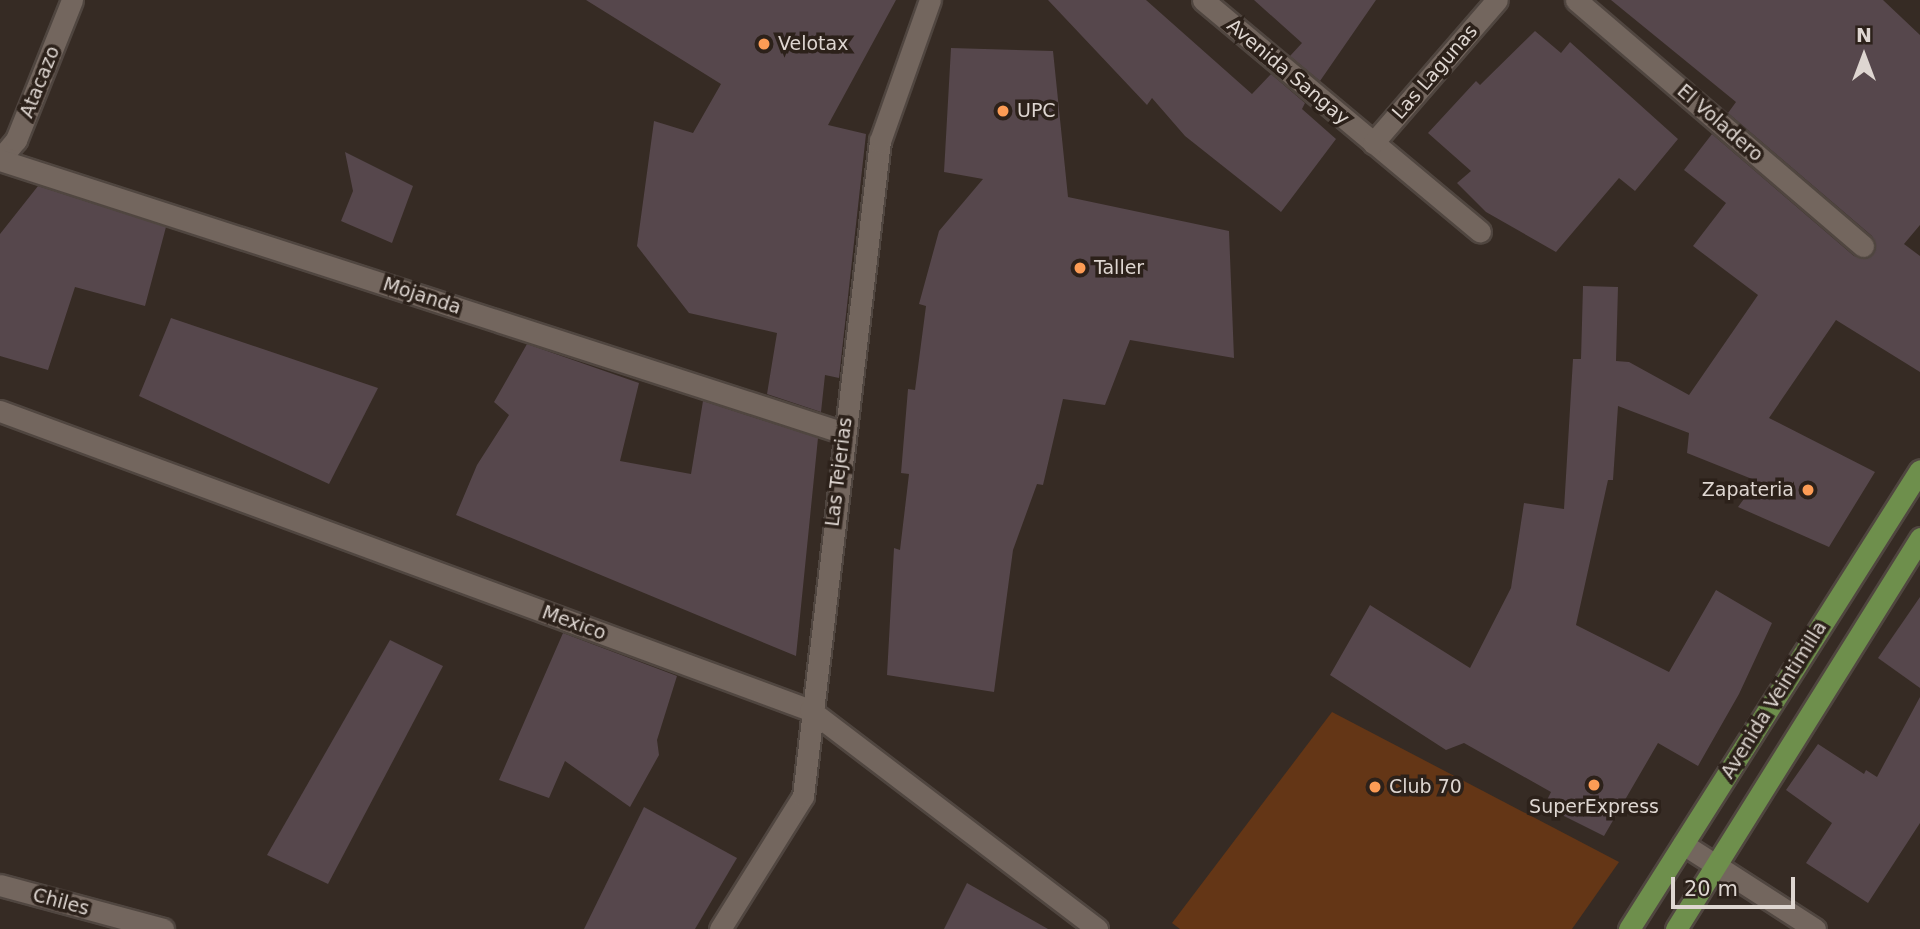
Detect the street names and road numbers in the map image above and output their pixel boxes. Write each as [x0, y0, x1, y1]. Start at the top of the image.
street label: Avenida Sangay [1222, 14, 1354, 130]
street label: Las Lagunas [1388, 20, 1482, 124]
street label: Atacazo [15, 43, 65, 121]
street label: El Voladero [1672, 80, 1768, 166]
street label: Mojanda [380, 273, 464, 319]
street label: Las Tejerias [821, 416, 857, 528]
street label: Mexico [539, 601, 609, 645]
street label: Avenida Veintimilla [1716, 617, 1832, 783]
street label: Chiles [30, 884, 92, 920]

